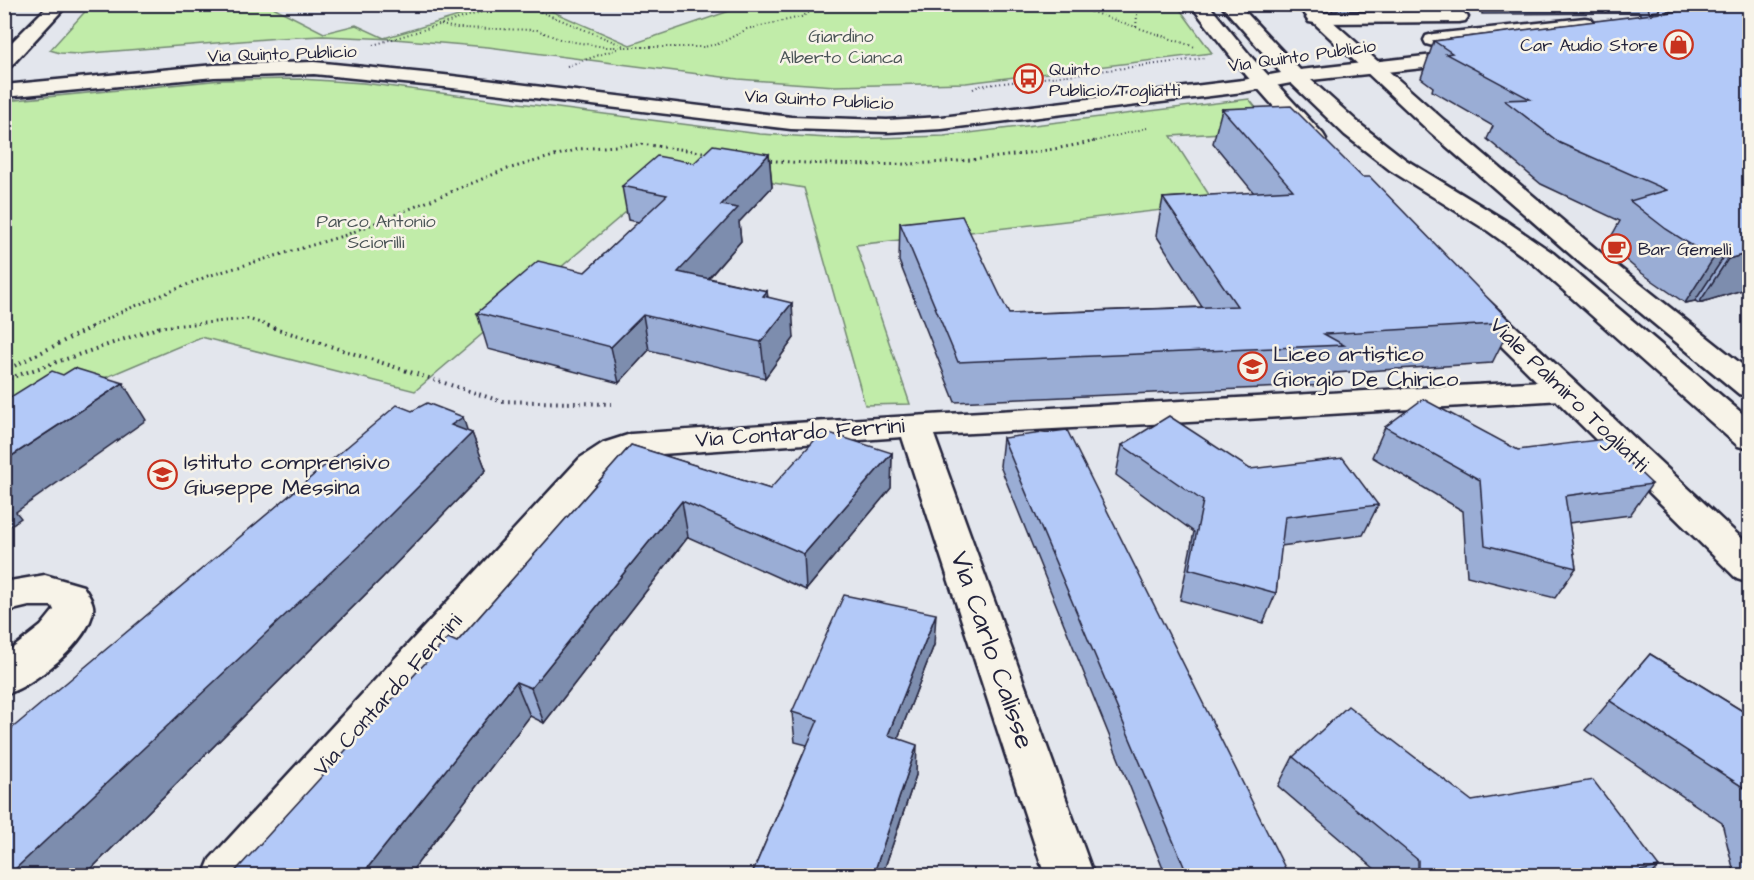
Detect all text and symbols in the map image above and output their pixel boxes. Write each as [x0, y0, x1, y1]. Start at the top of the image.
park label: Giardino Alberto Cianca [780, 24, 902, 70]
shop icon: Car Audio Store [1663, 29, 1695, 61]
street label: Via Quinto Publicio [1226, 33, 1378, 79]
place label: Car Audio Store [1520, 33, 1658, 58]
street label: Via Quinto Publicio [207, 39, 357, 69]
place label: Quinto Publicio/Togliatti [1049, 57, 1181, 104]
bus stop icon: Quinto Publicio/Togliatti [1012, 63, 1044, 95]
street label: Via Quinto Publicio [744, 84, 894, 116]
park label: Parco Antonio Sciorilli [316, 209, 436, 255]
cafe icon: Bar Gemelli [1601, 233, 1633, 265]
place label: Bar Gemelli [1638, 237, 1732, 262]
street label: Viale Palmiro Togliatti [1481, 310, 1656, 480]
place label: Liceo artistico Giorgio De Chirico [1273, 339, 1459, 396]
school or university icon: Liceo artistico Giorgio De Chirico [1236, 351, 1268, 383]
street label: Via Contardo Ferrini [694, 410, 906, 456]
place label: Istituto comprensivo Giuseppe Messina [184, 447, 390, 503]
school or university icon: Istituto comprensivo Giuseppe Messina [147, 459, 179, 491]
street label: Via Carlo Calisse [940, 546, 1044, 754]
street label: Via Contardo Ferrini [306, 607, 470, 783]

